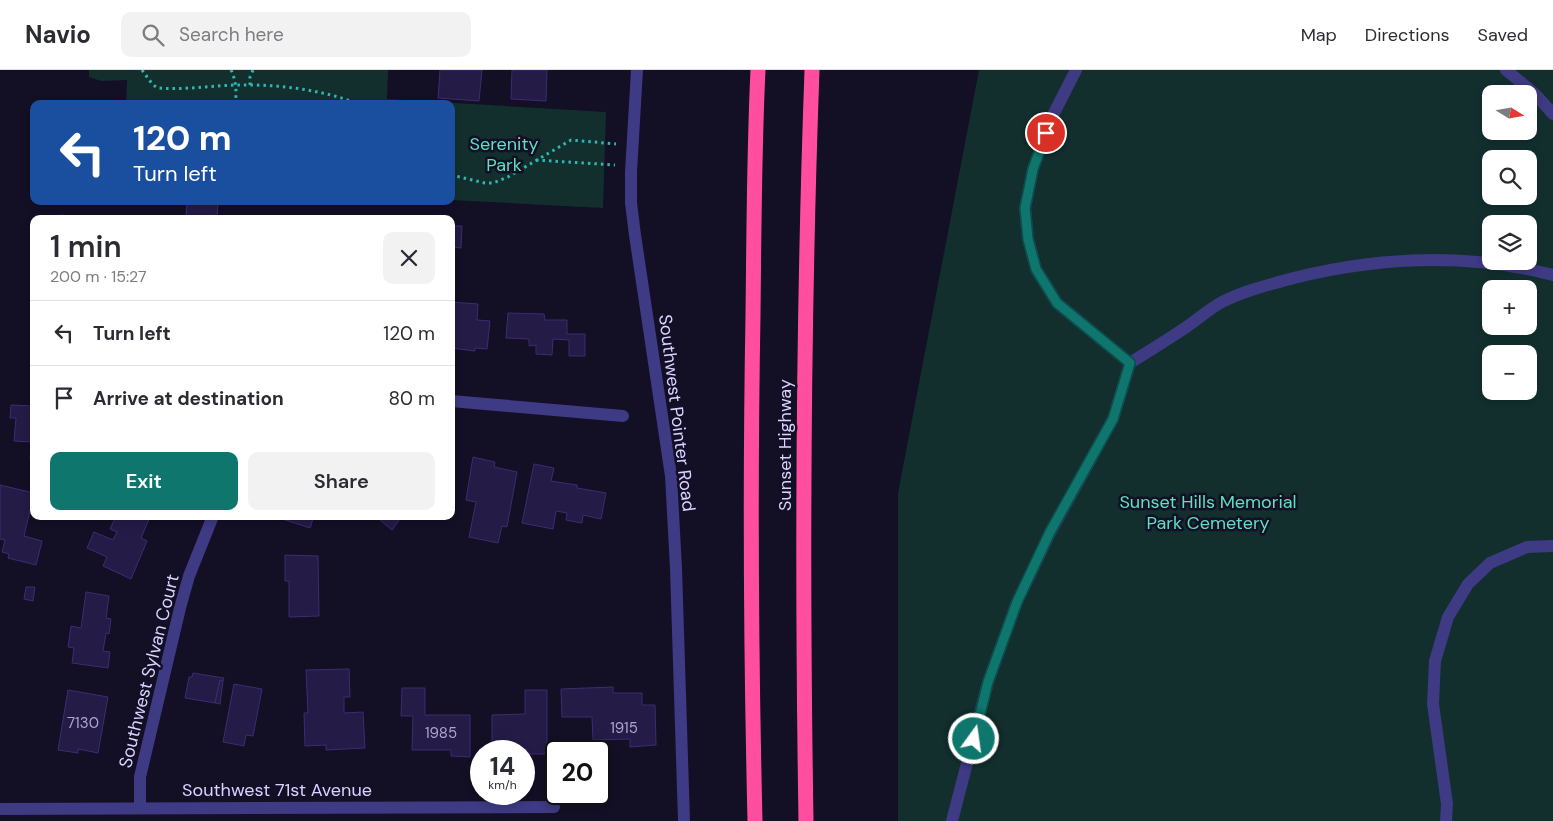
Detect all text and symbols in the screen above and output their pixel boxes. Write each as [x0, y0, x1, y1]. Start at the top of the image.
search box [121, 12, 471, 57]
text: Navio [25, 19, 91, 50]
icon: search [139, 21, 167, 49]
text: Search here [179, 22, 284, 47]
text: Map [1301, 23, 1337, 47]
text: Directions [1365, 23, 1450, 47]
text: Saved [1478, 23, 1528, 47]
north arrow [1482, 85, 1538, 140]
map controls [1482, 85, 1537, 400]
pin [1025, 112, 1067, 154]
text: 120 m [133, 115, 232, 161]
icon: arrive [1032, 119, 1060, 147]
icon: left [50, 120, 115, 185]
park label: Serenity Park [470, 132, 538, 177]
button: search [1482, 150, 1537, 205]
text: Turn left [133, 159, 217, 188]
button: layers [1482, 215, 1537, 270]
text: 1 min [50, 227, 122, 266]
button: close [383, 232, 435, 284]
text: 200 m · 15:27 [50, 266, 147, 287]
button: + [1482, 280, 1537, 335]
street label: Southwest Pointer Road [653, 313, 701, 513]
icon: left [50, 319, 78, 347]
text: Turn left [93, 321, 171, 346]
text: 120 m [383, 321, 435, 346]
button: − [1482, 345, 1537, 400]
street label: Sunset Highway [773, 379, 797, 511]
icon: arrive [50, 384, 78, 412]
text: Arrive at destination [93, 386, 284, 411]
text: 80 m [388, 386, 435, 411]
button: Exit [50, 452, 238, 510]
button: Share [248, 452, 435, 510]
park label: Sunset Hills Memorial Park Cemetery [1119, 490, 1297, 535]
street label: Southwest Sylvan Court [113, 572, 185, 770]
position arrow [947, 712, 999, 764]
house number: 7130 [67, 713, 99, 733]
house number: 1915 [610, 718, 638, 738]
house number: 1985 [425, 723, 457, 743]
speed limit sign: 20 [545, 740, 610, 805]
text: 14 [490, 750, 515, 783]
text: km/h [488, 777, 517, 793]
street label: Southwest 71st Avenue [182, 778, 372, 802]

